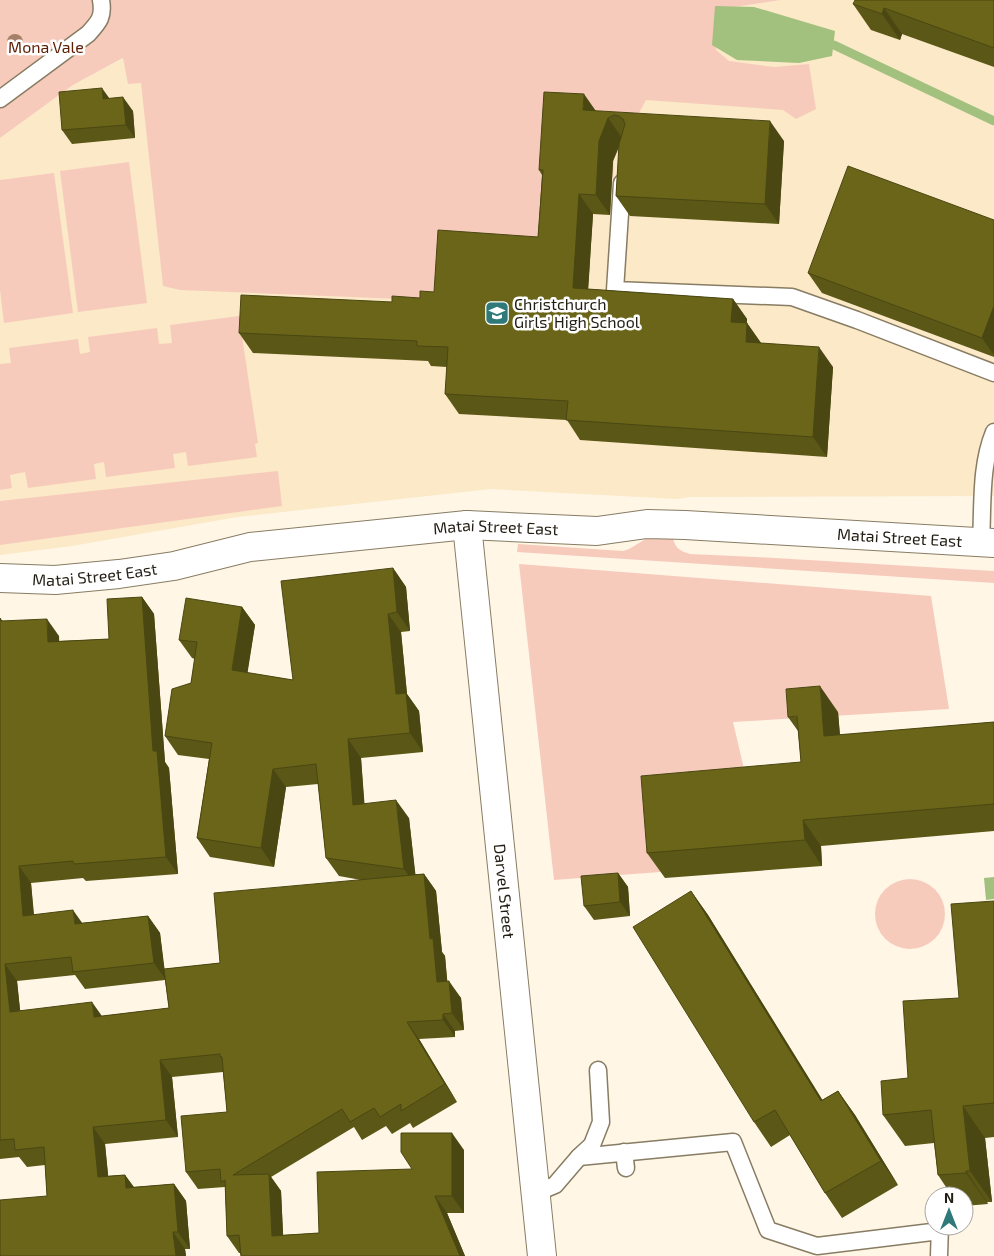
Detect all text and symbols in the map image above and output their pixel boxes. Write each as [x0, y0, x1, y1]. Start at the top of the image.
park label: Mona Vale [8, 37, 84, 56]
place label: Christchurch Girls' High School [514, 294, 640, 331]
school or university icon: Christchurch Girls' High School [484, 300, 510, 326]
street label: Matai Street East [432, 515, 559, 538]
street label: Matai Street East [837, 524, 963, 550]
street label: Matai Street East [32, 559, 158, 589]
street label: Darvel Street [491, 843, 519, 939]
north arrow [924, 1186, 974, 1236]
text: N [944, 1189, 954, 1206]

